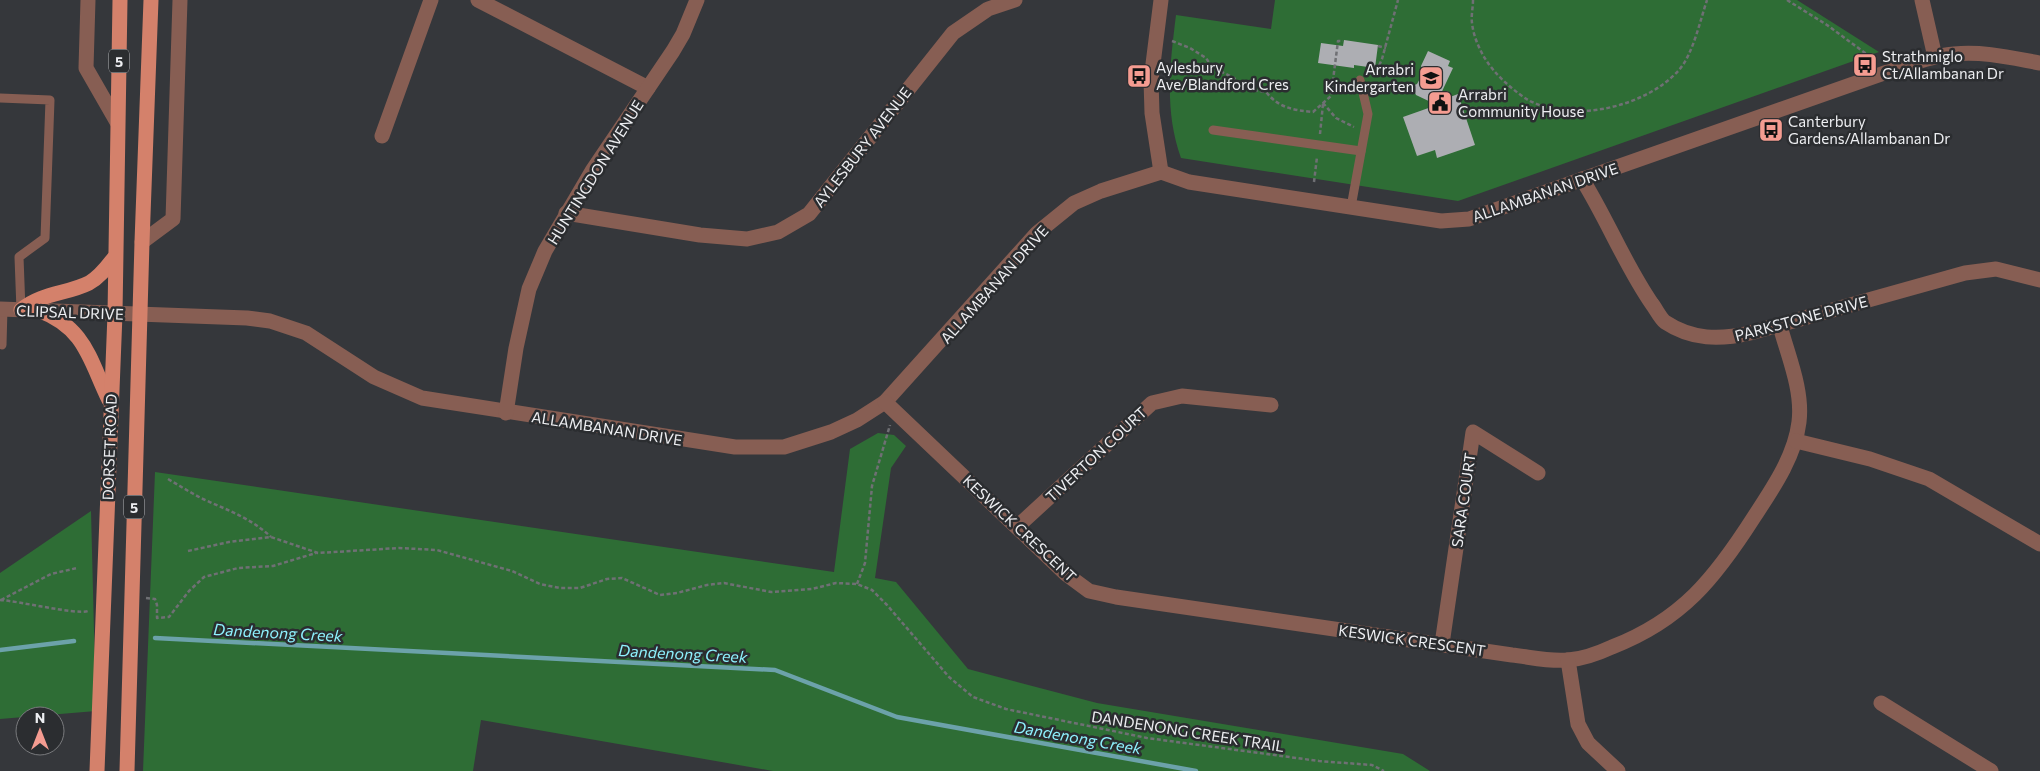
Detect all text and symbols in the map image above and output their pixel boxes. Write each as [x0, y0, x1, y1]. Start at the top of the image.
place label: Strathmiglo Ct/Allambanan Dr [1882, 47, 2004, 82]
road number: 5 [109, 49, 129, 72]
bus stop icon: Strathmiglo Ct/Allambanan Dr [1852, 52, 1878, 78]
place label: Aylesbury Ave/Blandford Cres [1156, 58, 1289, 93]
place label: Arrabri Kindergarten [1325, 60, 1414, 95]
bus stop icon: Aylesbury Ave/Blandford Cres [1126, 63, 1152, 89]
school or university icon: Arrabri Kindergarten [1418, 65, 1444, 91]
street label: AYLESBURY AVENUE [809, 83, 915, 211]
place label: Arrabri Community House [1458, 85, 1584, 120]
public building icon: Arrabri Community House [1427, 90, 1453, 116]
street label: HUNTINGDON AVENUE [543, 96, 647, 247]
place label: Canterbury Gardens/Allambanan Dr [1788, 112, 1950, 147]
bus stop icon: Canterbury Gardens/Allambanan Dr [1758, 117, 1784, 143]
street label: ALLAMBANAN DRIVE [1470, 159, 1620, 225]
street label: ALLAMBANAN DRIVE [936, 221, 1052, 347]
street label: PARKSTONE DRIVE [1733, 292, 1869, 344]
street label: CLIPSAL DRIVE [16, 301, 124, 323]
street label: DORSET ROAD [98, 393, 120, 501]
street label: TIVERTON COURT [1042, 402, 1150, 505]
street label: ALLAMBANAN DRIVE [530, 407, 684, 449]
street label: SARA COURT [1447, 451, 1479, 548]
street label: KESWICK CRESCENT [960, 471, 1081, 585]
road number: 5 [124, 496, 144, 518]
water label: Dandenong Creek [213, 619, 343, 645]
street label: KESWICK CRESCENT [1337, 621, 1487, 659]
water label: Dandenong Creek [618, 640, 748, 666]
north arrow [15, 706, 65, 756]
street label: DANDENONG CREEK TRAIL [1090, 707, 1286, 755]
text: N [35, 709, 45, 726]
water label: Dandenong Creek [1013, 716, 1144, 758]

